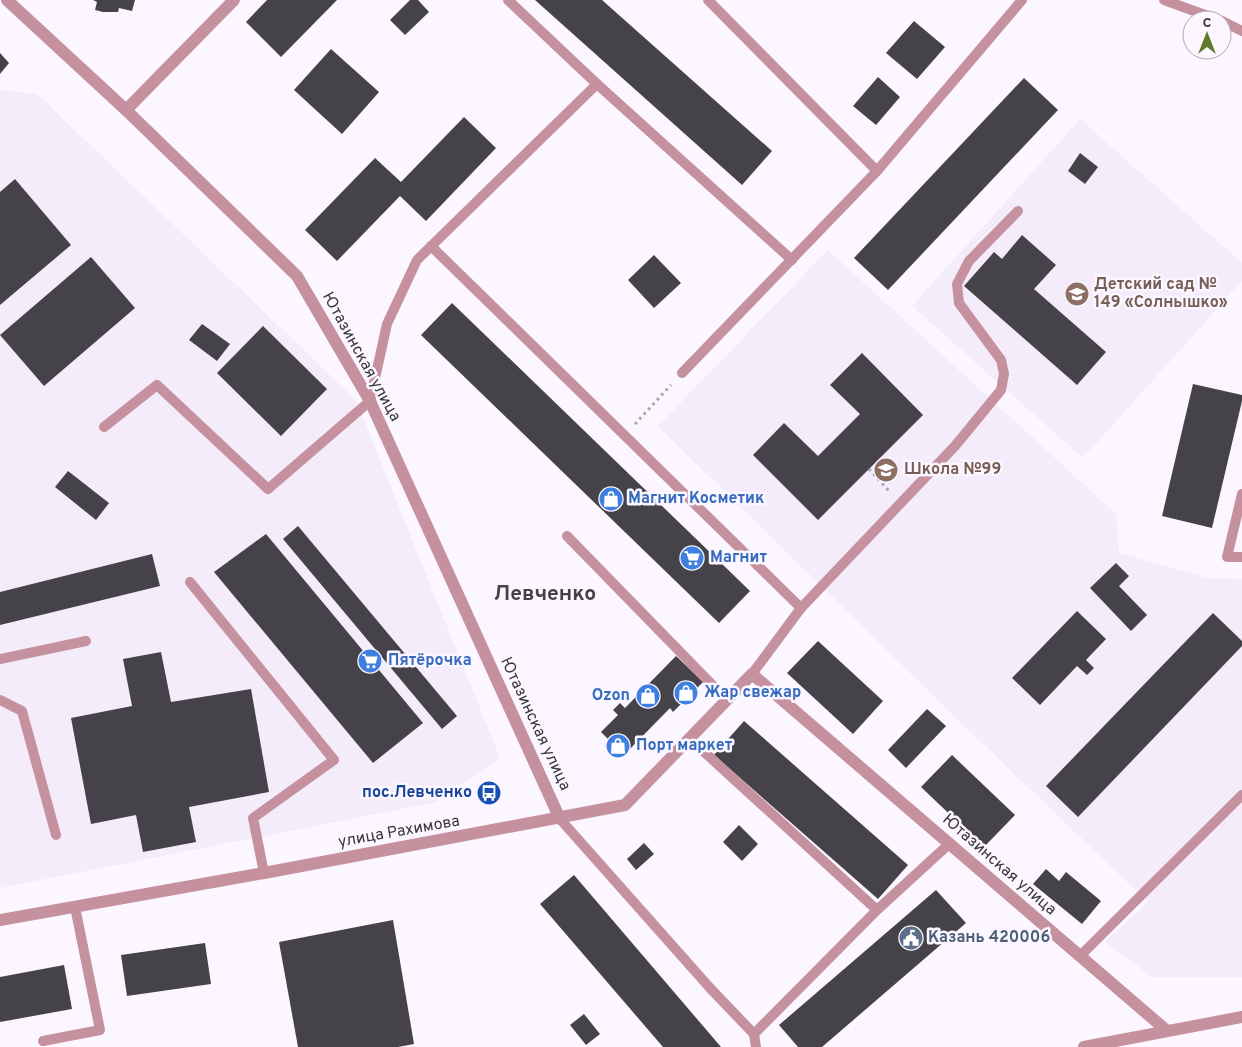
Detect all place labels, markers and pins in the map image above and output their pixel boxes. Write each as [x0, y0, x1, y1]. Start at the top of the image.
place label: Детский сад № 149 «Солнышко» [1094, 275, 1228, 313]
school or university icon: Детский сад № 149 «Солнышко» [1064, 281, 1090, 307]
school or university icon: Школа №99 [873, 457, 899, 483]
place label: Школа №99 [904, 460, 1001, 480]
shop icon: Магнит Косметик [598, 486, 624, 512]
place label: Магнит Косметик [628, 489, 764, 509]
supermarket icon: Магнит [679, 545, 705, 571]
place label: Магнит [710, 548, 767, 568]
supermarket icon: Пятёрочка [357, 648, 383, 674]
place label: Пятёрочка [388, 651, 472, 671]
shop icon: Жар свежар [673, 680, 699, 706]
shop icon: Ozon [635, 683, 661, 709]
place label: Жар свежар [704, 683, 801, 703]
place label: Ozon [592, 686, 630, 706]
shop icon: Порт маркет [605, 733, 631, 759]
place label: Порт маркет [636, 736, 733, 756]
bus stop icon: пос.Левченко [476, 780, 502, 806]
place label: пос.Левченко [362, 783, 472, 803]
public building icon: Казань 420006 [898, 925, 924, 951]
place label: Казань 420006 [928, 928, 1050, 948]

